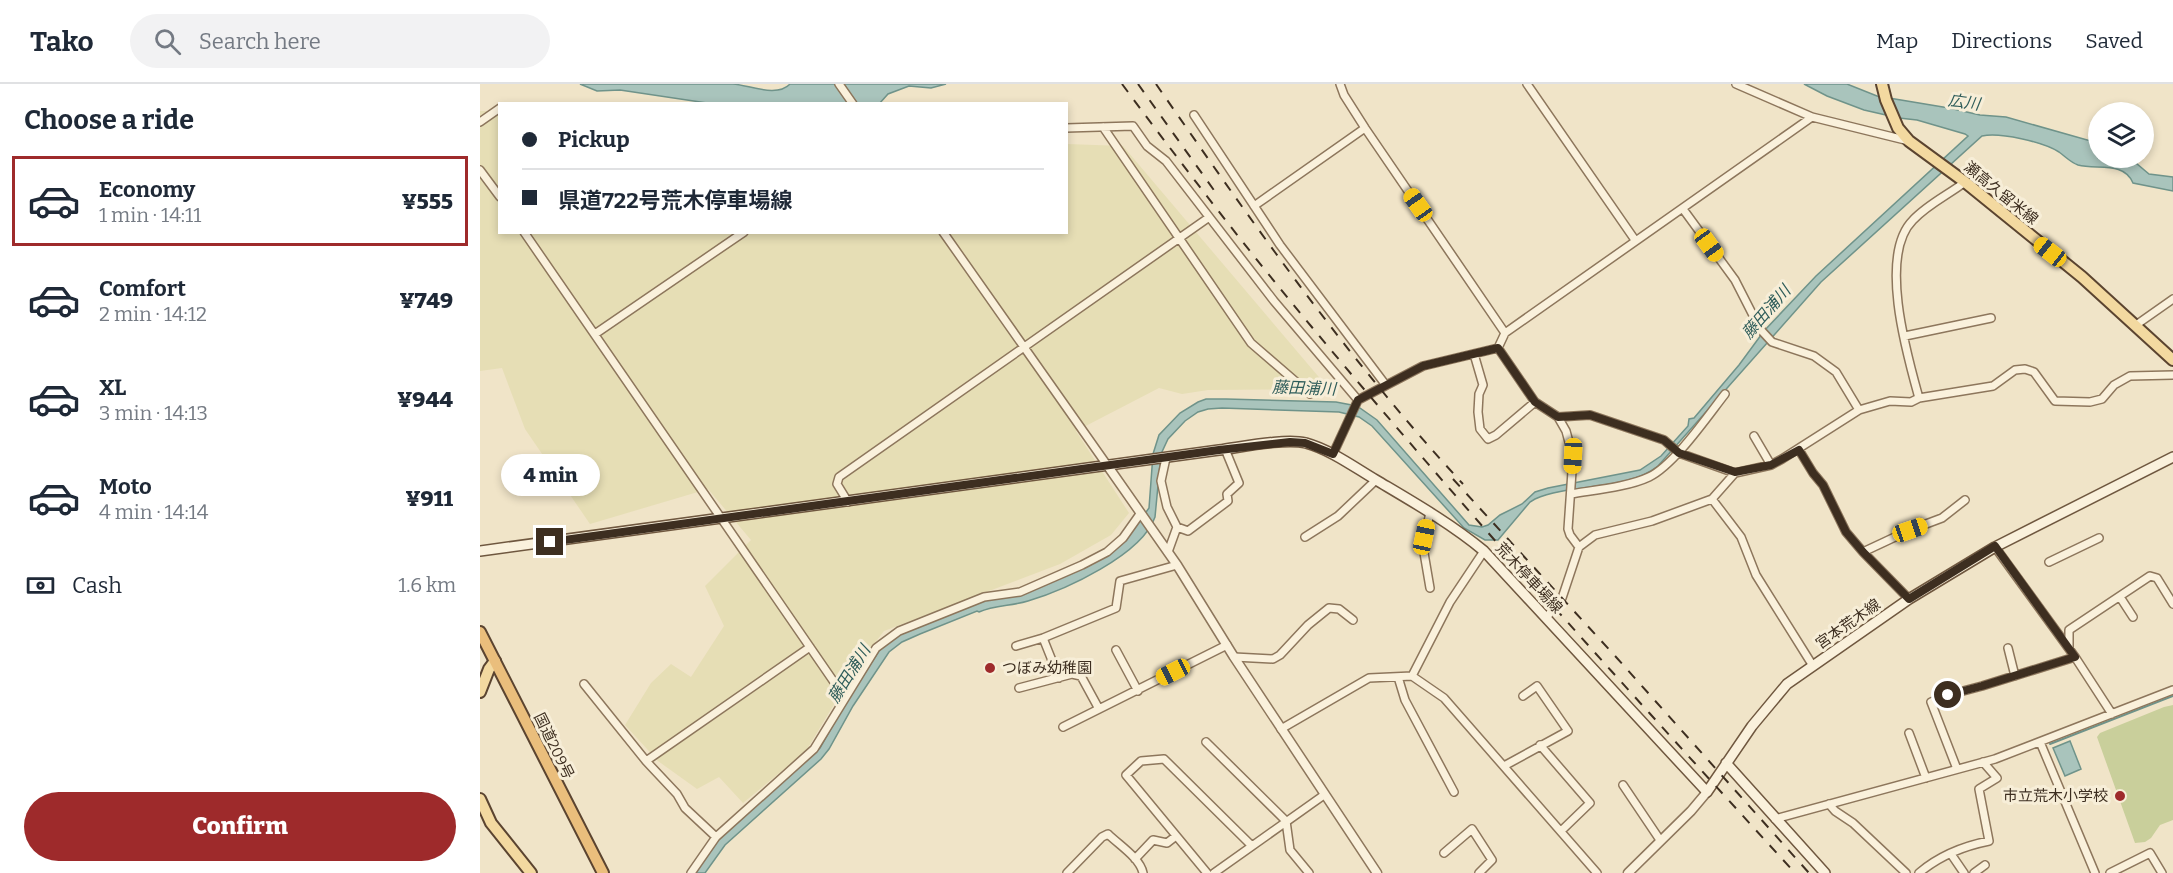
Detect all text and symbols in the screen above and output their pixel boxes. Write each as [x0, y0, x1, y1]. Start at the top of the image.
search box [130, 14, 550, 68]
text: Tako [30, 25, 94, 58]
icon: search [151, 25, 184, 58]
text: Search here [199, 28, 321, 55]
text: Map [1876, 28, 1918, 54]
text: Directions [1951, 28, 2052, 54]
text: Saved [2085, 28, 2143, 54]
water label: 広川 [1947, 90, 1983, 114]
map controls [2088, 102, 2154, 168]
button: layers [2088, 102, 2154, 168]
text: Choose a ride [24, 104, 194, 136]
text: Pickup [558, 126, 630, 153]
street label: 瀬高久留米線 [1960, 158, 2042, 228]
icon: car [27, 174, 81, 228]
text: Economy [99, 176, 195, 203]
car [1400, 185, 1436, 225]
text: 県道722号荒木停車場線 [558, 187, 793, 214]
text: ¥555 [402, 188, 453, 215]
text: 1 min · 14:11 [99, 203, 201, 227]
car [1691, 225, 1727, 265]
car [2030, 234, 2070, 270]
icon: car [27, 273, 81, 327]
text: Comfort [99, 275, 186, 302]
water label: 藤田浦川 [1738, 280, 1795, 342]
text: ¥749 [399, 287, 453, 314]
text: 2 min · 14:12 [99, 302, 207, 326]
icon: car [27, 372, 81, 426]
text: XL [99, 374, 126, 401]
water label: 藤田浦川 [1272, 377, 1338, 399]
text: ¥944 [397, 386, 453, 413]
text: 3 min · 14:13 [99, 401, 208, 425]
car [1563, 438, 1583, 474]
callout: 4 min [500, 455, 599, 497]
text: 4 min [523, 463, 578, 487]
icon: car [27, 471, 81, 525]
text: Moto [99, 473, 152, 500]
text: ¥911 [405, 485, 453, 512]
text: 4 min · 14:14 [99, 500, 208, 524]
car [1890, 516, 1930, 544]
car [1411, 518, 1437, 556]
route end [536, 528, 563, 555]
street label: 荒木停車場線 [1492, 539, 1566, 617]
icon: cash [24, 569, 57, 602]
text: Cash [72, 572, 122, 599]
text: 1.6 km [398, 573, 456, 597]
street label: 宮本荒木線 [1812, 595, 1884, 653]
water label: 藤田浦川 [824, 640, 875, 706]
car [1153, 656, 1193, 688]
place label: つぼみ幼稚園 [1002, 659, 1092, 677]
marker: つぼみ幼稚園 [983, 661, 997, 675]
route start [1934, 681, 1961, 708]
street label: 国道209号 [530, 710, 578, 782]
place label: 市立荒木小学校 [2003, 787, 2108, 805]
marker: 市立荒木小学校 [2113, 789, 2127, 803]
button: Confirm [24, 792, 456, 861]

